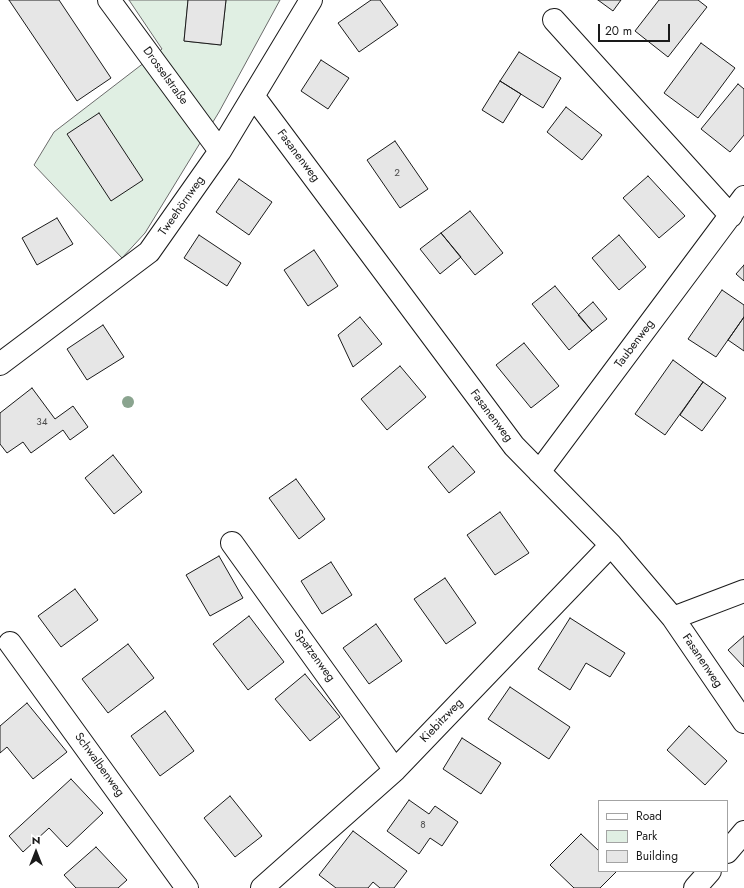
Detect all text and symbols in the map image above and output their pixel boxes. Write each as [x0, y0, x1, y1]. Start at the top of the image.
scale bar [600, 16, 672, 42]
text: 20 m [605, 22, 632, 40]
street label: Drosselstraße [139, 44, 191, 108]
street label: Fasanenweg [274, 127, 322, 185]
house number: 2 [394, 168, 400, 180]
street label: Tweehörnweg [156, 173, 208, 239]
street label: Taubenweg [612, 317, 658, 371]
street label: Fasanenweg [467, 387, 515, 445]
house number: 34 [36, 417, 48, 429]
street label: Spatzenweg [290, 627, 338, 685]
street label: Fasanenweg [679, 631, 725, 691]
street label: Kiebitzweg [418, 696, 466, 746]
street label: Schwalbenweg [71, 730, 127, 800]
legend [598, 800, 728, 872]
text: Road [636, 807, 662, 825]
house number: 8 [420, 820, 426, 832]
text: Park [636, 827, 657, 845]
north arrow [16, 832, 56, 872]
text: N [32, 832, 40, 848]
text: Building [636, 847, 678, 865]

